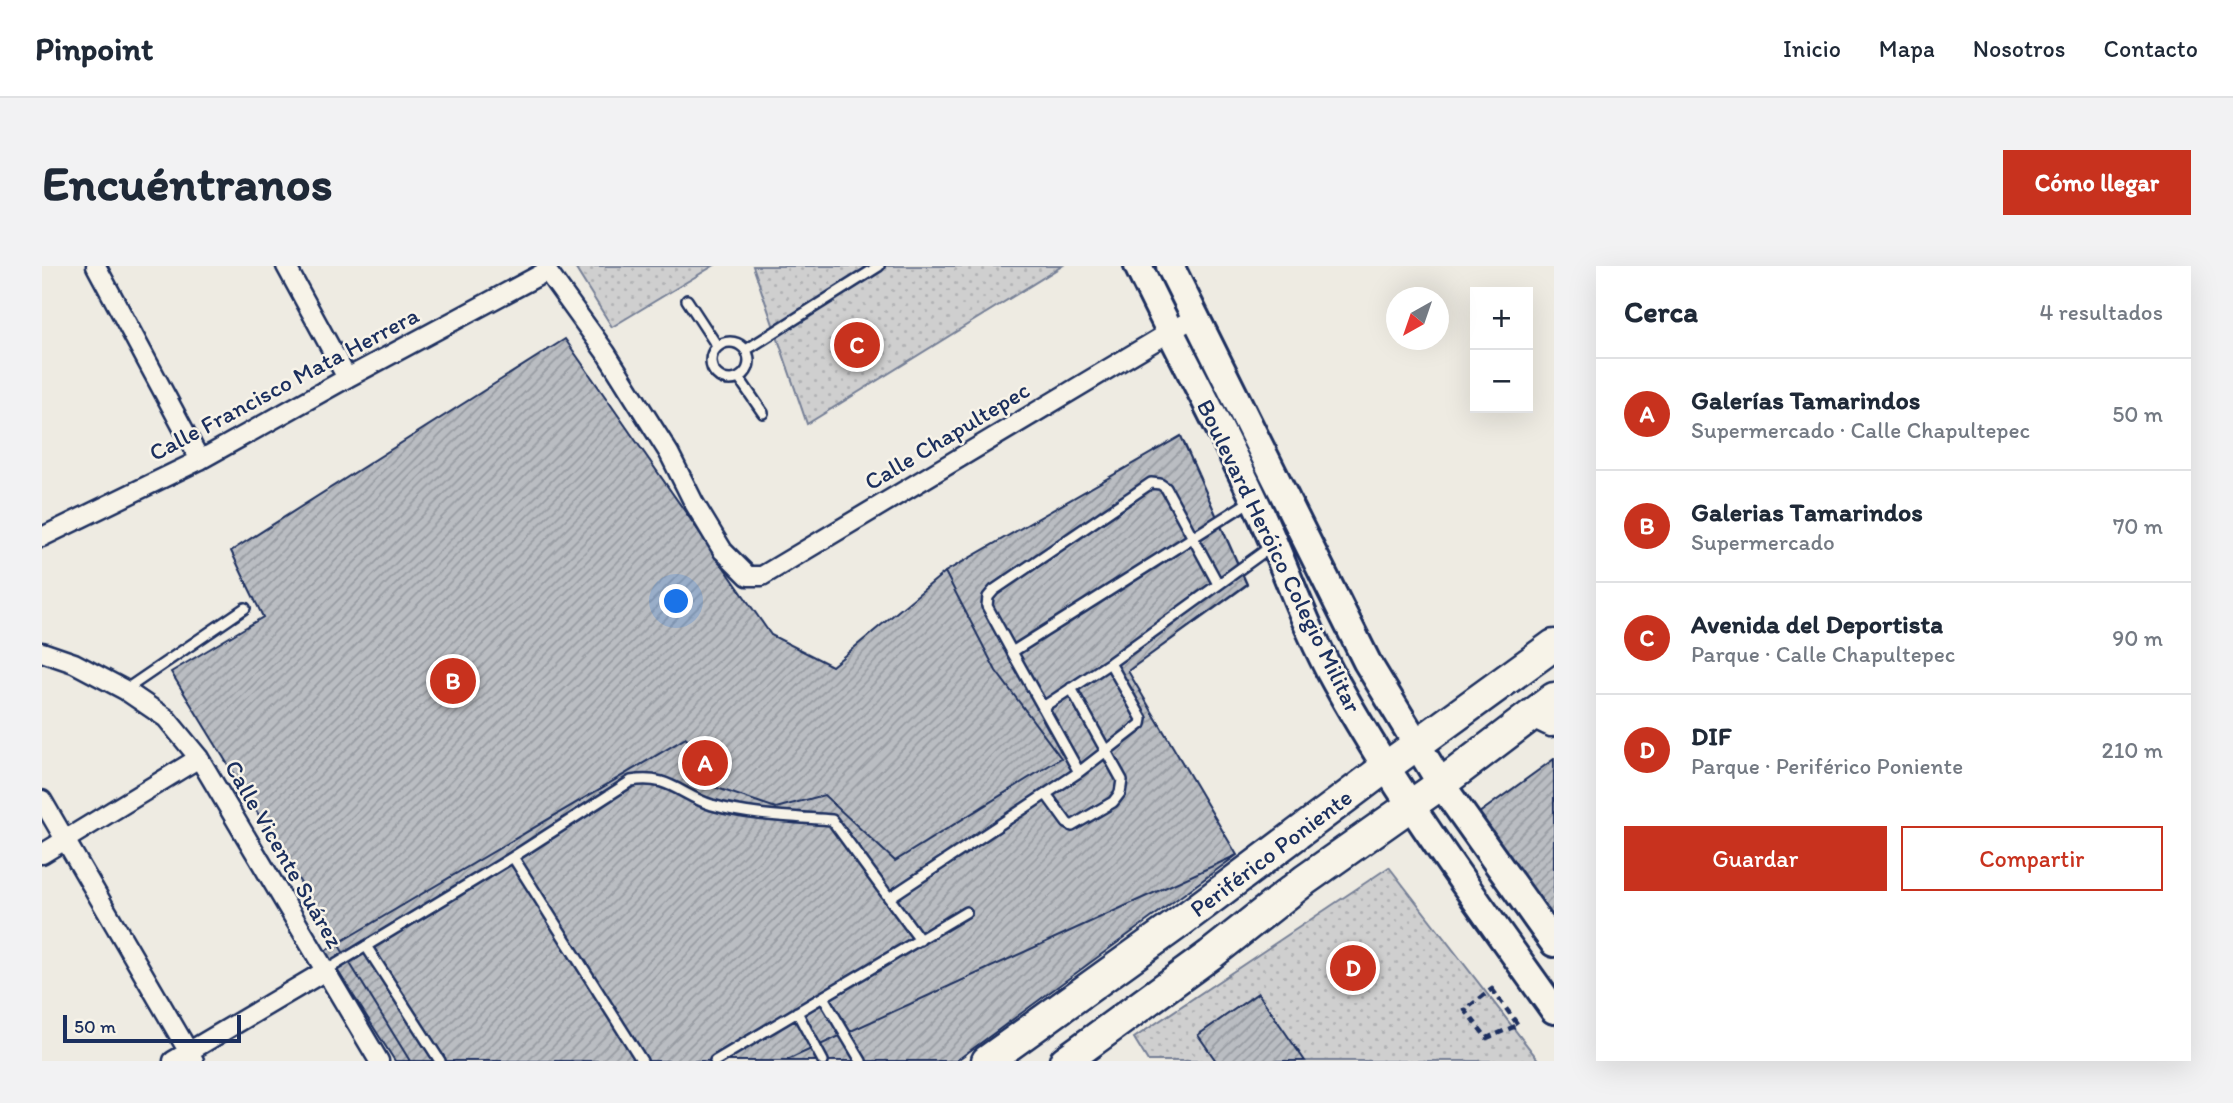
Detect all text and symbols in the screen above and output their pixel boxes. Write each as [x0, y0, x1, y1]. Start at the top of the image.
text: Pinpoint [35, 29, 153, 68]
text: Inicio [1783, 34, 1841, 63]
text: Mapa [1879, 34, 1935, 63]
text: Nosotros [1973, 34, 2065, 63]
text: Contacto [2103, 34, 2198, 63]
button: Cómo llegar [2003, 150, 2191, 215]
text: Encuéntranos [42, 153, 333, 212]
north arrow [1386, 287, 1449, 350]
map controls [1470, 287, 1533, 413]
button: + [1470, 287, 1533, 350]
text: Cerca [1624, 293, 1698, 330]
text: 4 resultados [2040, 298, 2163, 326]
street label: Calle Francisco Mata Herrera [144, 300, 424, 467]
pin: C [834, 319, 880, 371]
button: − [1470, 350, 1533, 413]
street label: Calle Chapultepec [859, 375, 1035, 496]
text: Galerías Tamarindos [1691, 384, 1920, 416]
street label: Boulevard Heróico Colegio Militar [1191, 394, 1368, 717]
text: A [1640, 400, 1654, 428]
text: 50 m [2112, 400, 2163, 428]
text: Supermercado · Calle Chapultepec [1691, 416, 2030, 444]
text: Galerias Tamarindos [1691, 496, 1923, 528]
text: B [1640, 512, 1654, 540]
text: 70 m [2113, 512, 2163, 540]
text: Supermercado [1691, 528, 1835, 556]
your location [659, 584, 693, 618]
text: Avenida del Deportista [1691, 608, 1943, 640]
text: C [1640, 624, 1654, 652]
text: 90 m [2112, 624, 2163, 652]
text: Parque · Calle Chapultepec [1691, 640, 1955, 668]
pin: B [430, 655, 476, 707]
text: DIF [1691, 720, 1731, 752]
text: D [1639, 736, 1655, 764]
text: 210 m [2102, 736, 2163, 764]
pin: A [682, 737, 728, 789]
text: Parque · Periférico Poniente [1691, 752, 1963, 780]
street label: Calle Vicente Suárez [219, 755, 350, 953]
street label: Periférico Poniente [1184, 782, 1357, 923]
button: Guardar [1624, 826, 1887, 891]
button: Compartir [1901, 826, 2163, 891]
pin: D [1330, 942, 1376, 994]
scale bar [63, 1012, 242, 1044]
text: 50 m [74, 1015, 116, 1038]

